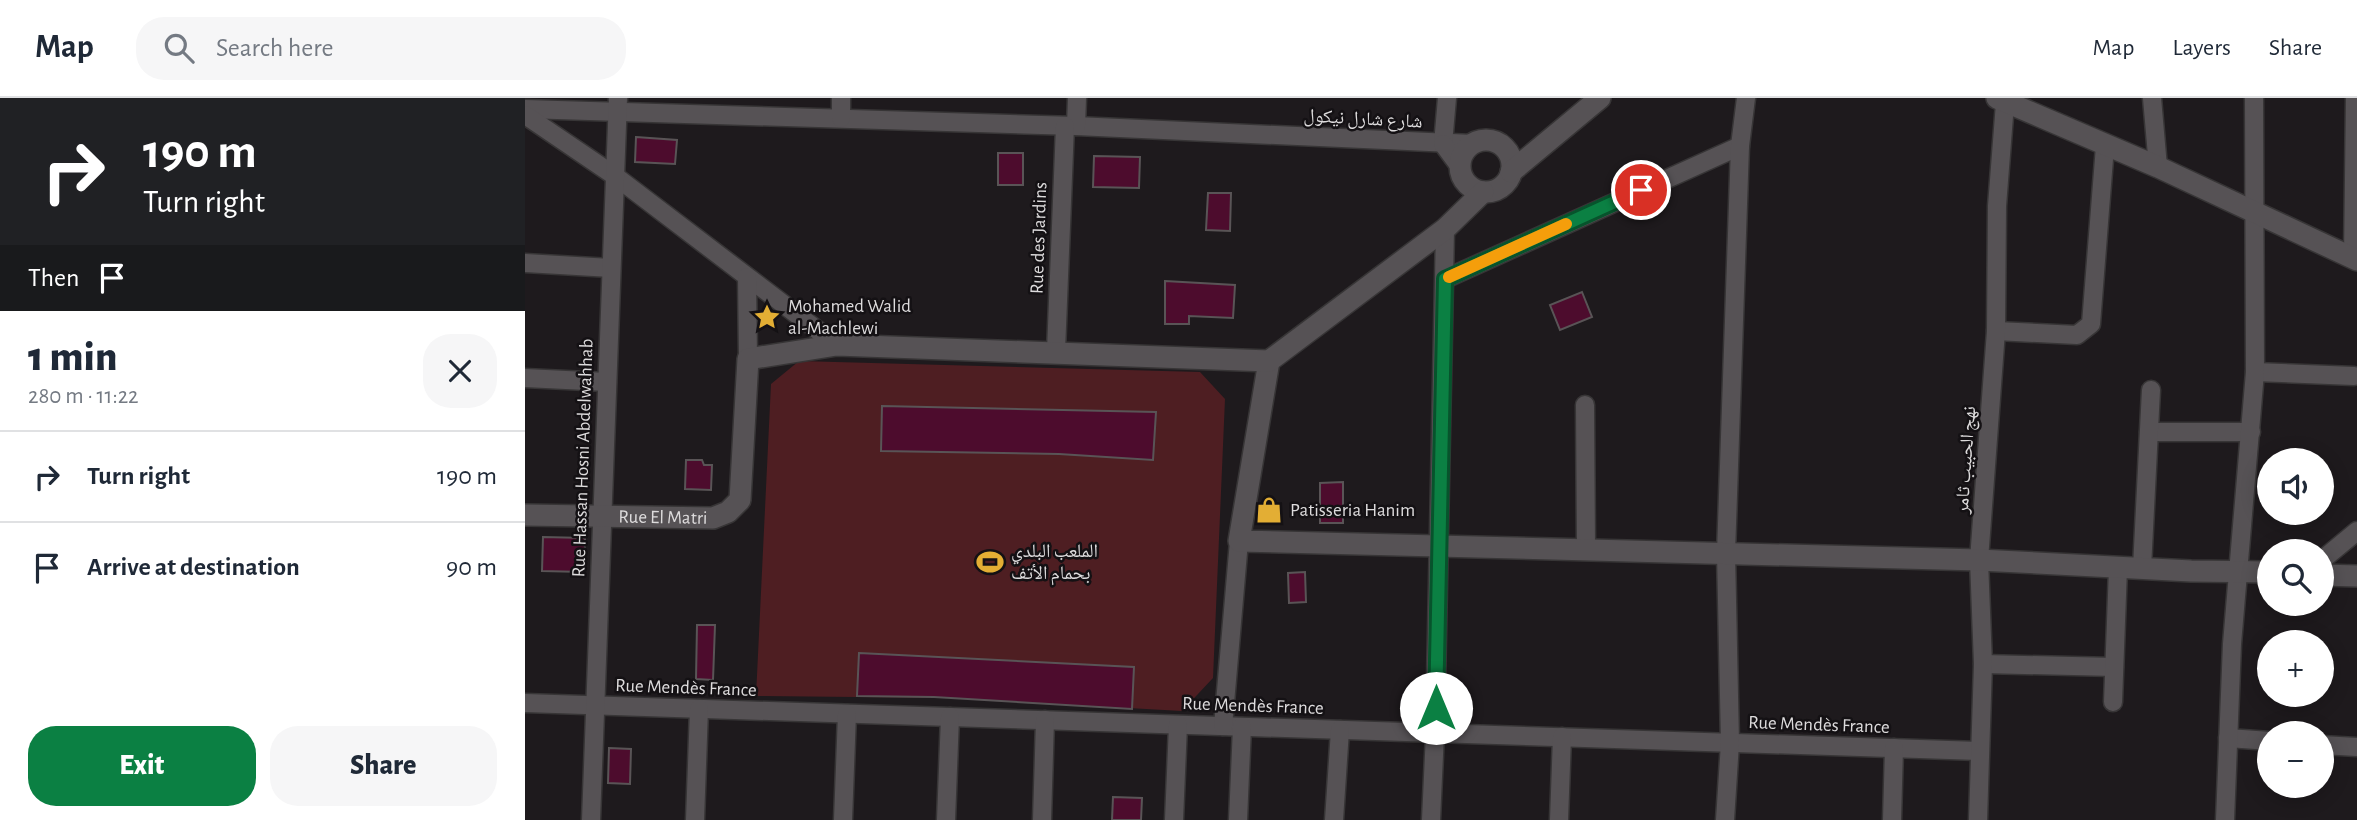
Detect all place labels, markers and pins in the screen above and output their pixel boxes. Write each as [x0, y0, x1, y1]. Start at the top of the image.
pin [1611, 160, 1671, 220]
place label: Mohamed Walid al-Machlewi [788, 297, 911, 338]
place icon: Mohamed Walid al-Machlewi [752, 302, 782, 332]
shop icon: Patisseria Hanim [1254, 495, 1284, 525]
place label: Patisseria Hanim [1290, 501, 1415, 520]
place label: الملعب البلدي بحمام الأتف [1011, 542, 1098, 586]
sports icon: الملعب البلدي بحمام الأتف [975, 547, 1005, 577]

